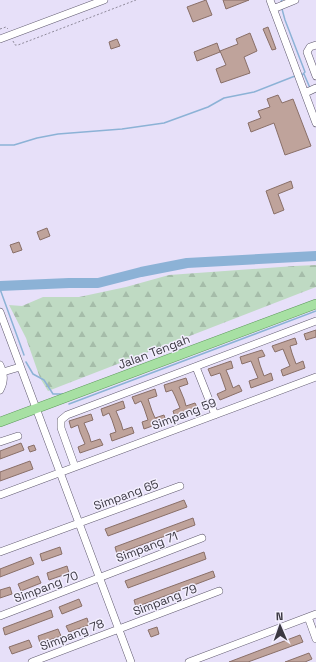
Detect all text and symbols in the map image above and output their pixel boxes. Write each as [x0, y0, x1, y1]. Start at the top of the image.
street label: Jalan Tengah [116, 331, 192, 373]
street label: Simpang 59 [149, 394, 219, 434]
street label: Simpang 65 [91, 476, 161, 514]
street label: Simpang 71 [114, 528, 180, 566]
street label: Simpang 70 [12, 567, 80, 607]
street label: Simpang 79 [131, 580, 199, 620]
north arrow [260, 606, 300, 646]
text: N [276, 609, 284, 623]
street label: Simpang 78 [38, 615, 106, 655]

